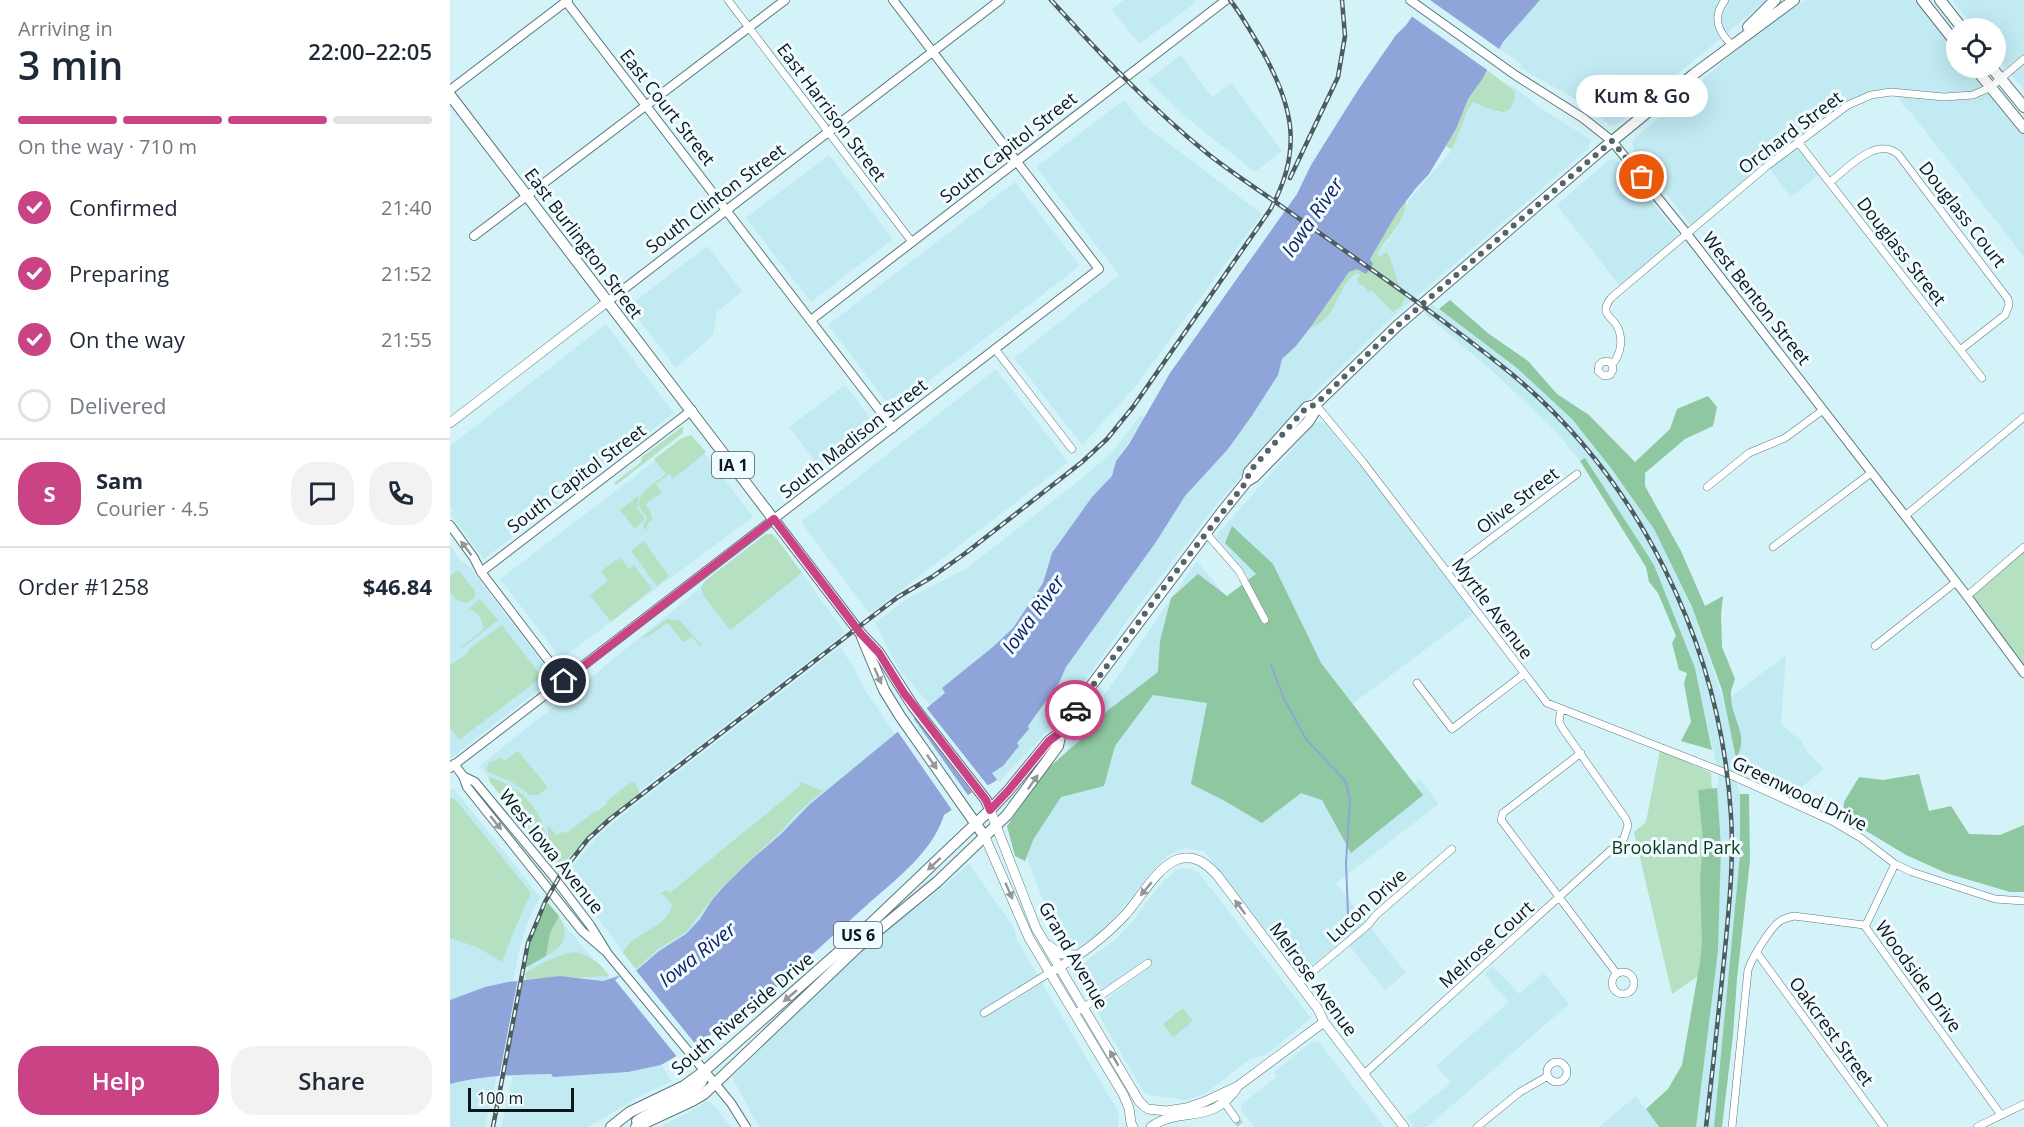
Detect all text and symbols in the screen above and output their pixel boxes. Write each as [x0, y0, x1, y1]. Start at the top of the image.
text: Arriving in [18, 15, 113, 42]
map controls [1946, 18, 2006, 78]
button: locate [1946, 18, 2006, 78]
text: 22:00–22:05 [308, 36, 432, 66]
text: 3 min [18, 38, 123, 91]
street label: East Harrison Street [772, 38, 892, 186]
street label: East Court Street [615, 44, 721, 170]
callout: Kum & Go [1576, 75, 1708, 117]
text: Kum & Go [1594, 82, 1690, 109]
street label: Orchard Street [1733, 85, 1847, 179]
street label: South Capitol Street [935, 86, 1081, 208]
text: On the way · 710 m [18, 133, 197, 160]
street label: South Clinton Street [640, 138, 790, 258]
pin [1616, 151, 1667, 202]
street label: Douglass Court [1914, 156, 2012, 272]
icon: bag [1625, 160, 1658, 193]
street label: East Burlington Street [519, 163, 649, 323]
water label: Iowa River [1275, 171, 1350, 262]
icon: check [18, 191, 51, 224]
text: Confirmed [69, 192, 178, 222]
street label: Douglass Street [1852, 192, 1952, 310]
text: 21:40 [381, 194, 432, 221]
street label: West Benton Street [1698, 227, 1816, 369]
icon: check [18, 257, 51, 290]
text: Preparing [69, 258, 169, 288]
text: 21:52 [381, 260, 432, 287]
icon: check [18, 323, 51, 356]
text: On the way [69, 324, 185, 354]
text: 21:55 [381, 326, 432, 353]
street label: South Madison Street [774, 373, 932, 503]
text: Delivered [69, 390, 167, 420]
street label: South Capitol Street [502, 418, 650, 538]
road number: IA 1 [712, 452, 754, 478]
street label: Olive Street [1471, 461, 1563, 539]
button: chat [291, 462, 354, 525]
button: phone [369, 462, 432, 525]
text: Sam [96, 465, 143, 495]
text: S [43, 478, 56, 508]
text: Courier · 4.5 [96, 495, 209, 522]
one-way arrow [460, 540, 472, 556]
street label: Myrtle Avenue [1447, 552, 1539, 664]
water label: Iowa River [995, 568, 1071, 659]
text: Order #1258 [18, 571, 149, 601]
text: $46.84 [363, 571, 432, 601]
pin [538, 655, 589, 706]
icon: home [547, 664, 580, 697]
one-way arrow [873, 668, 883, 686]
courier [1045, 680, 1105, 740]
icon: car [1059, 694, 1092, 727]
street label: Greenwood Drive [1729, 750, 1871, 836]
one-way arrow [926, 754, 938, 769]
one-way arrow [1027, 774, 1038, 790]
street label: West Iowa Avenue [494, 784, 610, 918]
one-way arrow [490, 815, 503, 831]
park label: Brookland Park [1611, 835, 1741, 859]
one-way arrow [926, 857, 941, 871]
street label: Lucon Drive [1321, 863, 1411, 947]
one-way arrow [1139, 881, 1152, 897]
one-way arrow [1004, 882, 1014, 900]
street label: Melrose Court [1434, 895, 1538, 993]
street label: Grand Avenue [1034, 897, 1114, 1013]
one-way arrow [1235, 899, 1247, 914]
water label: Iowa River [653, 915, 742, 993]
street label: Woodside Drive [1870, 915, 1968, 1037]
street label: Melrose Avenue [1265, 917, 1363, 1041]
road number: US 6 [834, 922, 882, 948]
street label: South Riverside Drive [666, 946, 818, 1080]
street label: Oakcrest Street [1784, 972, 1880, 1090]
one-way arrow [782, 989, 798, 1002]
button: Help [18, 1046, 219, 1115]
button: Share [231, 1046, 432, 1115]
one-way arrow [1109, 1049, 1119, 1066]
scale bar [468, 1085, 574, 1112]
text: 100 m [477, 1087, 523, 1109]

